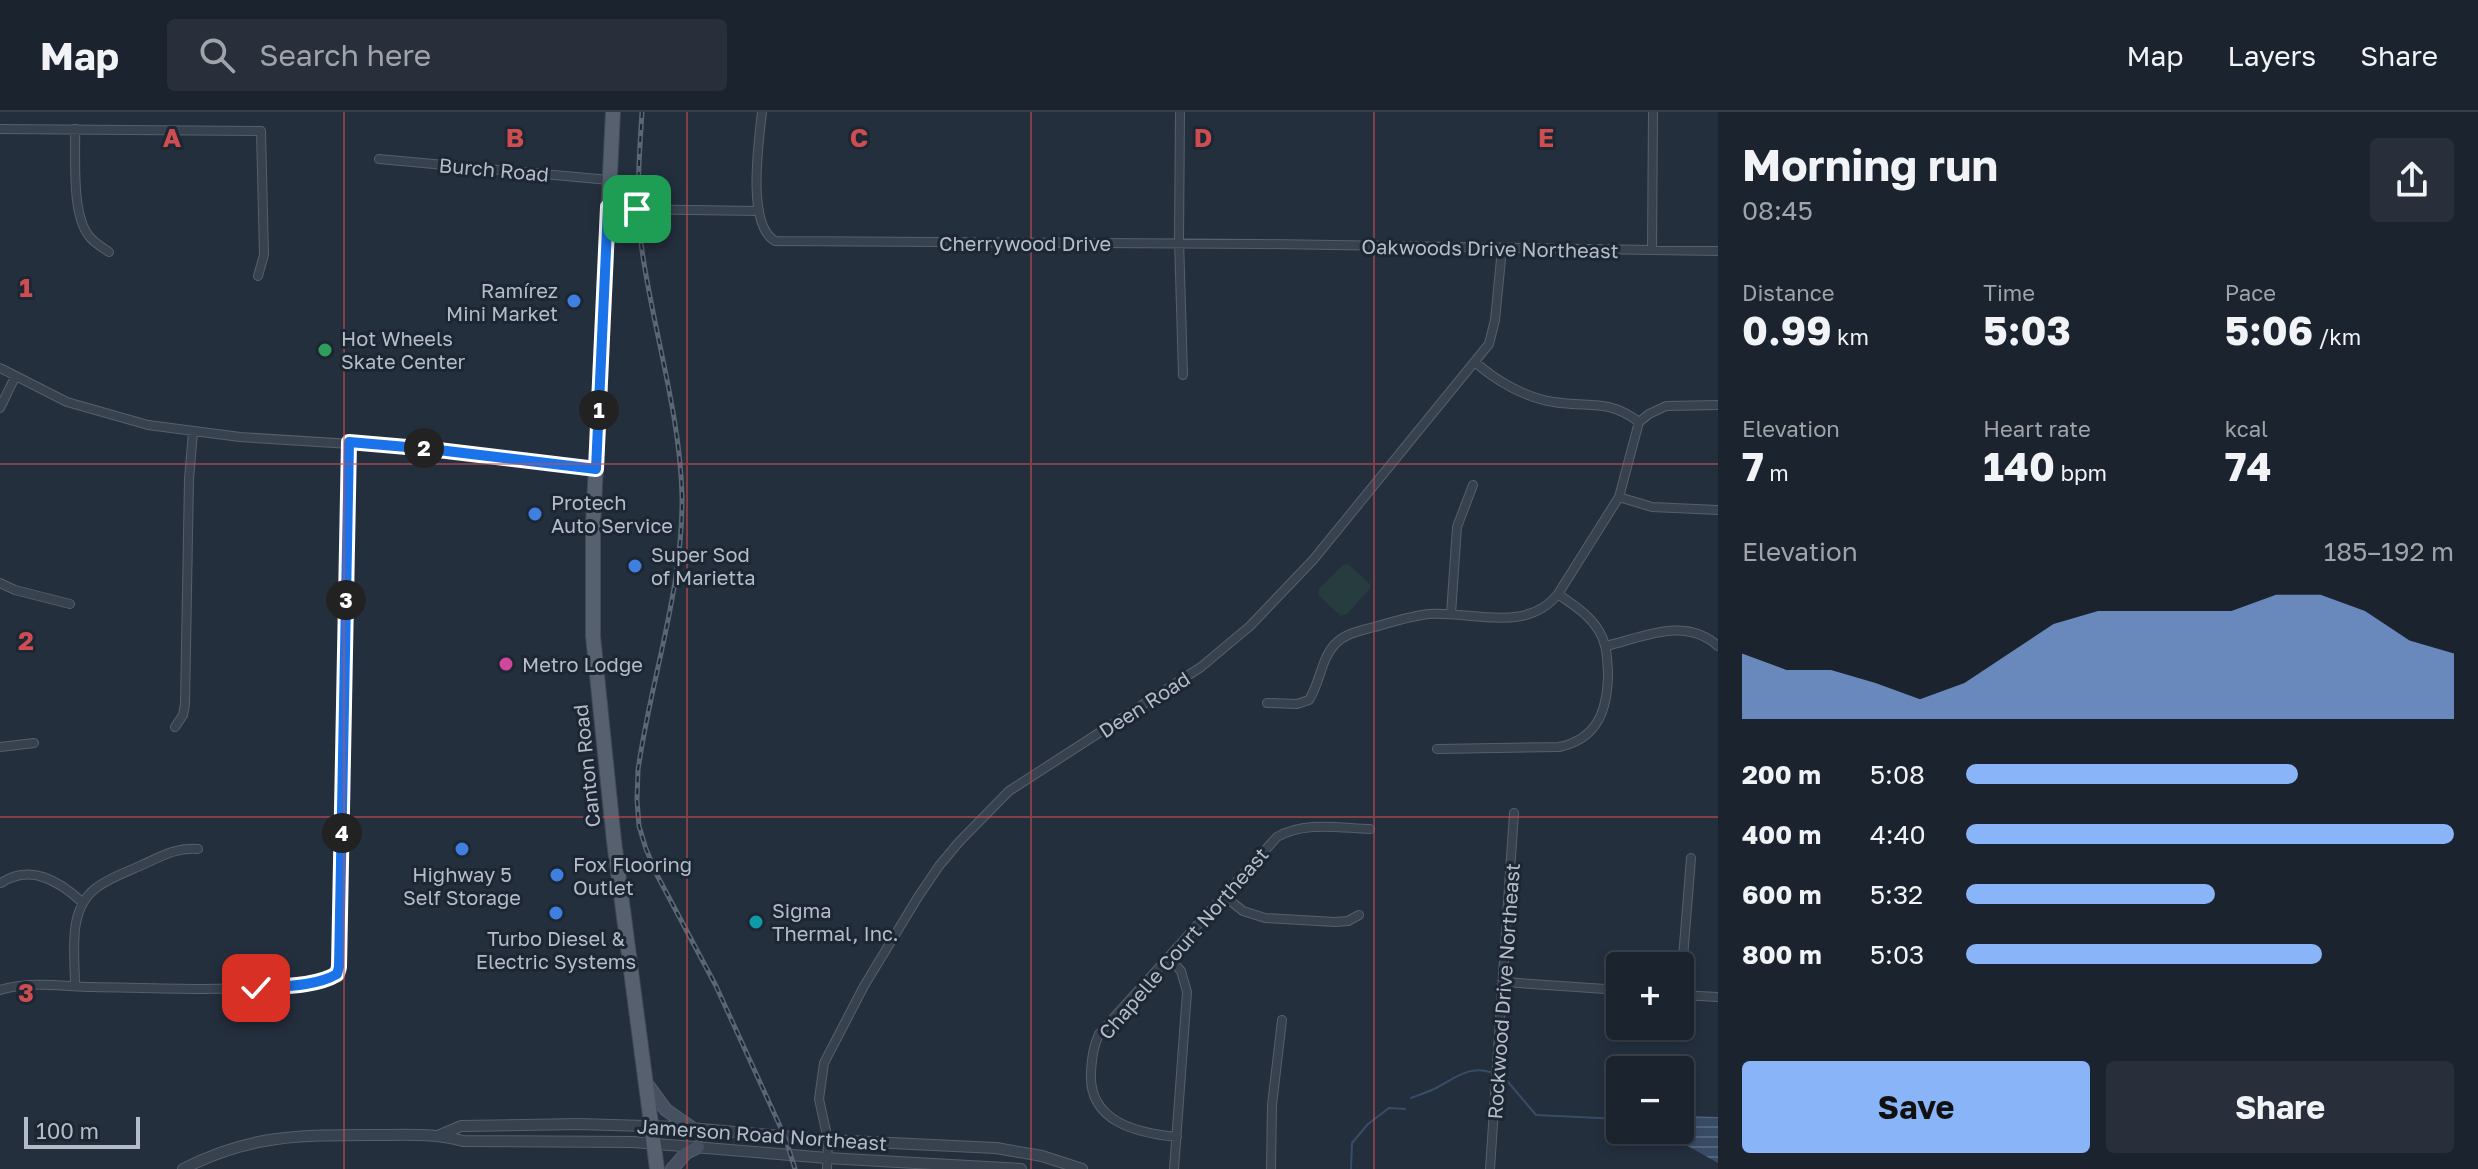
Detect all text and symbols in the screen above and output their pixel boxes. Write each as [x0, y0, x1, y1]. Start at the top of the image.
search box [167, 19, 727, 91]
text: Map [40, 33, 119, 78]
icon: search [195, 33, 239, 77]
text: Search here [259, 37, 431, 73]
text: Map [2126, 39, 2184, 72]
text: Layers [2228, 39, 2316, 72]
text: Share [2360, 39, 2438, 72]
text: A [163, 122, 182, 153]
text: B [506, 122, 524, 153]
text: C [850, 122, 868, 153]
text: D [1194, 122, 1212, 153]
text: E [1538, 122, 1554, 153]
text: Morning run [1742, 138, 1998, 191]
button: share [2370, 138, 2454, 222]
street label: Burch Road [438, 152, 550, 186]
pin [603, 175, 671, 243]
icon: arrive [615, 187, 659, 231]
text: 08:45 [1742, 195, 1813, 226]
street label: Cherrywood Drive [939, 231, 1111, 255]
street label: Oakwoods Drive Northeast [1361, 234, 1619, 262]
text: 1 [19, 272, 33, 303]
place label: Ramírez Mini Market [446, 278, 558, 325]
text: Distance [1742, 279, 1834, 306]
text: Time [1983, 279, 2035, 306]
text: Pace [2225, 279, 2276, 306]
marker: Ramírez Mini Market [565, 292, 583, 310]
text: 0.99 [1742, 306, 1832, 354]
text: 5:03 [1983, 306, 2071, 354]
text: 5:06 [2225, 306, 2313, 354]
text: km [1832, 323, 1869, 350]
text: /km [2313, 323, 2361, 350]
place label: Hot Wheels Skate Center [341, 326, 465, 373]
marker: Hot Wheels Skate Center [316, 341, 334, 359]
pin: 1 [579, 390, 619, 430]
text: 1 [593, 396, 605, 423]
text: Elevation [1742, 415, 1840, 442]
text: Heart rate [1983, 415, 2091, 442]
text: kcal [2225, 415, 2268, 442]
pin: 2 [404, 428, 444, 468]
text: 2 [417, 434, 431, 461]
text: 7 [1742, 442, 1764, 490]
text: 140 [1983, 442, 2055, 490]
text: 74 [2225, 442, 2271, 490]
text: m [1764, 459, 1789, 486]
text: bpm [2055, 459, 2107, 486]
place label: Protech Auto Service [551, 490, 673, 537]
marker: Protech Auto Service [526, 505, 544, 523]
text: Elevation [1742, 536, 1858, 567]
text: 185–192 m [2324, 536, 2454, 567]
place label: Super Sod of Marietta [651, 542, 755, 589]
marker: Super Sod of Marietta [626, 557, 644, 575]
pin: 3 [326, 580, 366, 620]
text: 3 [339, 586, 353, 613]
text: 2 [18, 625, 34, 656]
place label: Metro Lodge [522, 652, 643, 676]
marker: Metro Lodge [497, 655, 515, 673]
street label: Deen Road [1094, 666, 1194, 742]
street label: Canton Road [568, 703, 604, 829]
text: 200 m [1742, 759, 1821, 790]
text: 5:08 [1870, 759, 1925, 790]
pin: 4 [322, 813, 362, 853]
text: 4 [335, 819, 349, 846]
text: 400 m [1742, 819, 1821, 850]
text: 4:40 [1870, 819, 1926, 850]
marker: Highway 5 Self Storage [453, 840, 471, 858]
street label: Chapelle Court Northeast [1093, 842, 1273, 1044]
place label: Fox Flooring Outlet [573, 852, 692, 899]
place label: Highway 5 Self Storage [403, 862, 521, 909]
street label: Rockwood Drive Northeast [1482, 862, 1524, 1120]
marker: Fox Flooring Outlet [548, 866, 566, 884]
text: 600 m [1742, 879, 1822, 910]
text: 5:32 [1870, 879, 1923, 910]
place label: Sigma Thermal, Inc. [772, 898, 899, 945]
marker: Turbo Diesel & Electric Systems [547, 904, 565, 922]
marker: Sigma Thermal, Inc. [747, 913, 765, 931]
place label: Turbo Diesel & Electric Systems [476, 926, 636, 973]
text: 800 m [1742, 939, 1822, 970]
text: 5:03 [1870, 939, 1924, 970]
map controls [1606, 952, 1694, 1144]
button: + [1606, 952, 1694, 1040]
pin [222, 954, 290, 1022]
icon: check [234, 966, 278, 1010]
text: 3 [18, 977, 34, 1008]
button: − [1606, 1056, 1694, 1144]
button: Save [1742, 1061, 2090, 1153]
button: Share [2106, 1061, 2454, 1153]
scale bar [24, 1113, 140, 1149]
street label: Jamerson Road Northeast [636, 1113, 888, 1155]
text: 100 m [36, 1117, 99, 1144]

